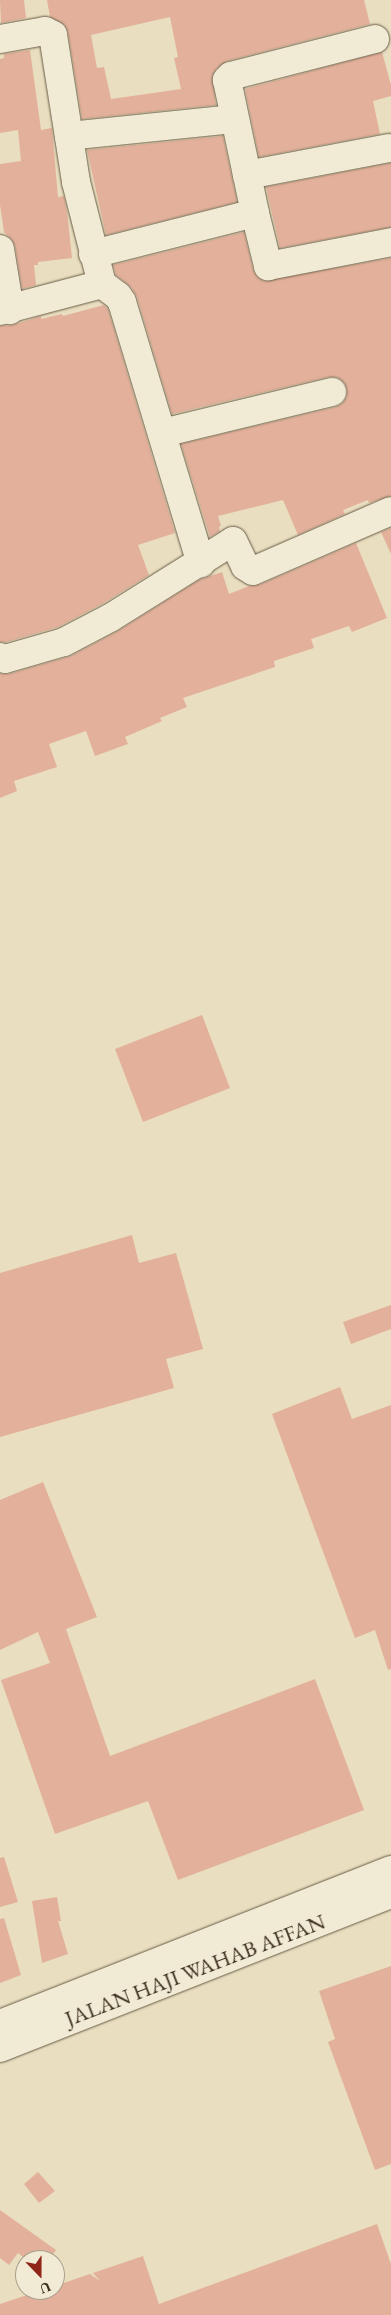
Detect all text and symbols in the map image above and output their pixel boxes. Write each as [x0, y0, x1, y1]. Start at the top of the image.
street label: JALAN HAJI WAHAB AFFAN [61, 1908, 329, 2032]
north arrow [15, 2250, 65, 2300]
text: U [37, 2278, 53, 2298]

